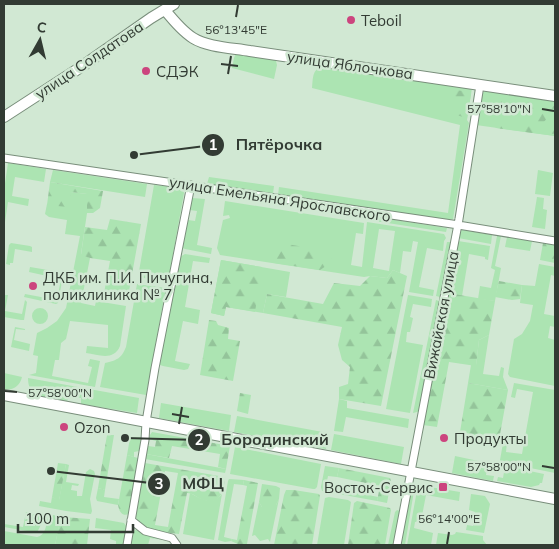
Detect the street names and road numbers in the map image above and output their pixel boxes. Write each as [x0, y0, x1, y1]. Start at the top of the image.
street label: улица Солдатова [32, 17, 146, 103]
street label: улица Яблочкова [286, 47, 414, 83]
street label: улица Емельяна Ярославского [168, 172, 392, 226]
street label: Вижайская улица [419, 249, 463, 381]

